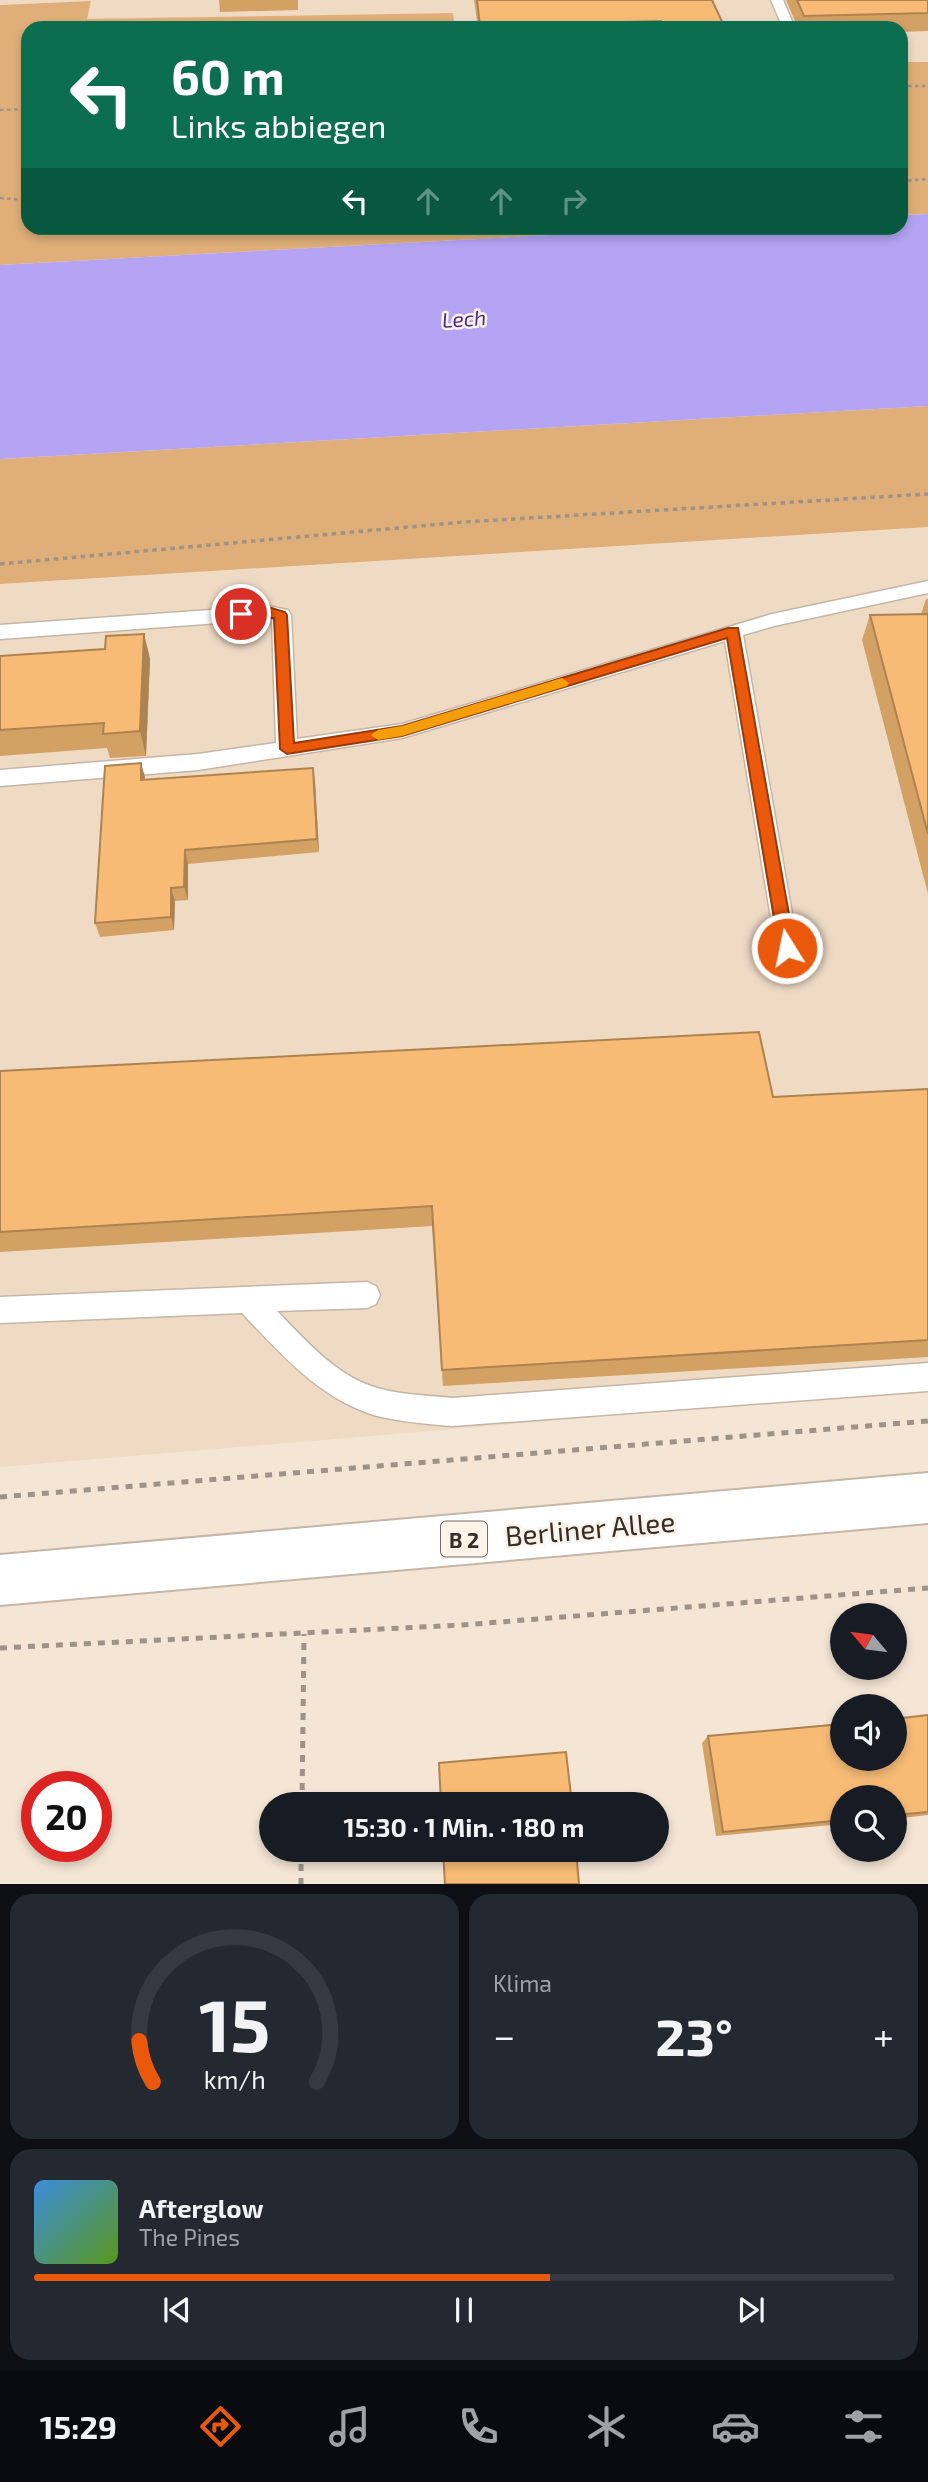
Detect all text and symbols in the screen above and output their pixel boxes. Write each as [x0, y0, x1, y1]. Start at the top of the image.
text: 60 m [171, 46, 285, 105]
icon: left [56, 49, 147, 140]
text: Links abbiegen [171, 106, 386, 144]
icon: left [336, 182, 374, 220]
icon: ahead [409, 182, 447, 220]
icon: ahead [482, 182, 520, 220]
icon: right [555, 182, 593, 220]
water label: Lech [441, 304, 487, 332]
pin [211, 584, 271, 644]
icon: arrive [222, 595, 260, 633]
position arrow [750, 911, 824, 985]
street label: Berliner Allee [504, 1504, 676, 1552]
road number: B 2 [441, 1522, 487, 1556]
north arrow [830, 1603, 906, 1680]
map controls [830, 1603, 907, 1862]
button: sound [830, 1694, 907, 1771]
speed limit sign: 20 [21, 1771, 112, 1862]
button: search [830, 1785, 907, 1862]
text: 15:30 · 1 Min. · 180 m [343, 1811, 585, 1842]
text: Klima [493, 1969, 552, 1997]
text: 15 [199, 1980, 270, 2068]
text: 23° [655, 2004, 733, 2066]
text: − [493, 2012, 515, 2058]
text: + [873, 2012, 894, 2058]
text: km/h [203, 2064, 266, 2094]
text: Afterglow [139, 2192, 264, 2223]
text: The Pines [139, 2223, 240, 2251]
icon: previous [158, 2291, 196, 2329]
icon: pause [445, 2291, 483, 2329]
icon: next [732, 2291, 770, 2329]
icon: directions [196, 2402, 245, 2451]
icon: music [325, 2402, 374, 2451]
icon: phone [454, 2402, 503, 2451]
icon: climate [582, 2402, 631, 2451]
icon: car [711, 2402, 760, 2451]
icon: filters [839, 2402, 888, 2451]
text: 15:29 [40, 2407, 117, 2445]

